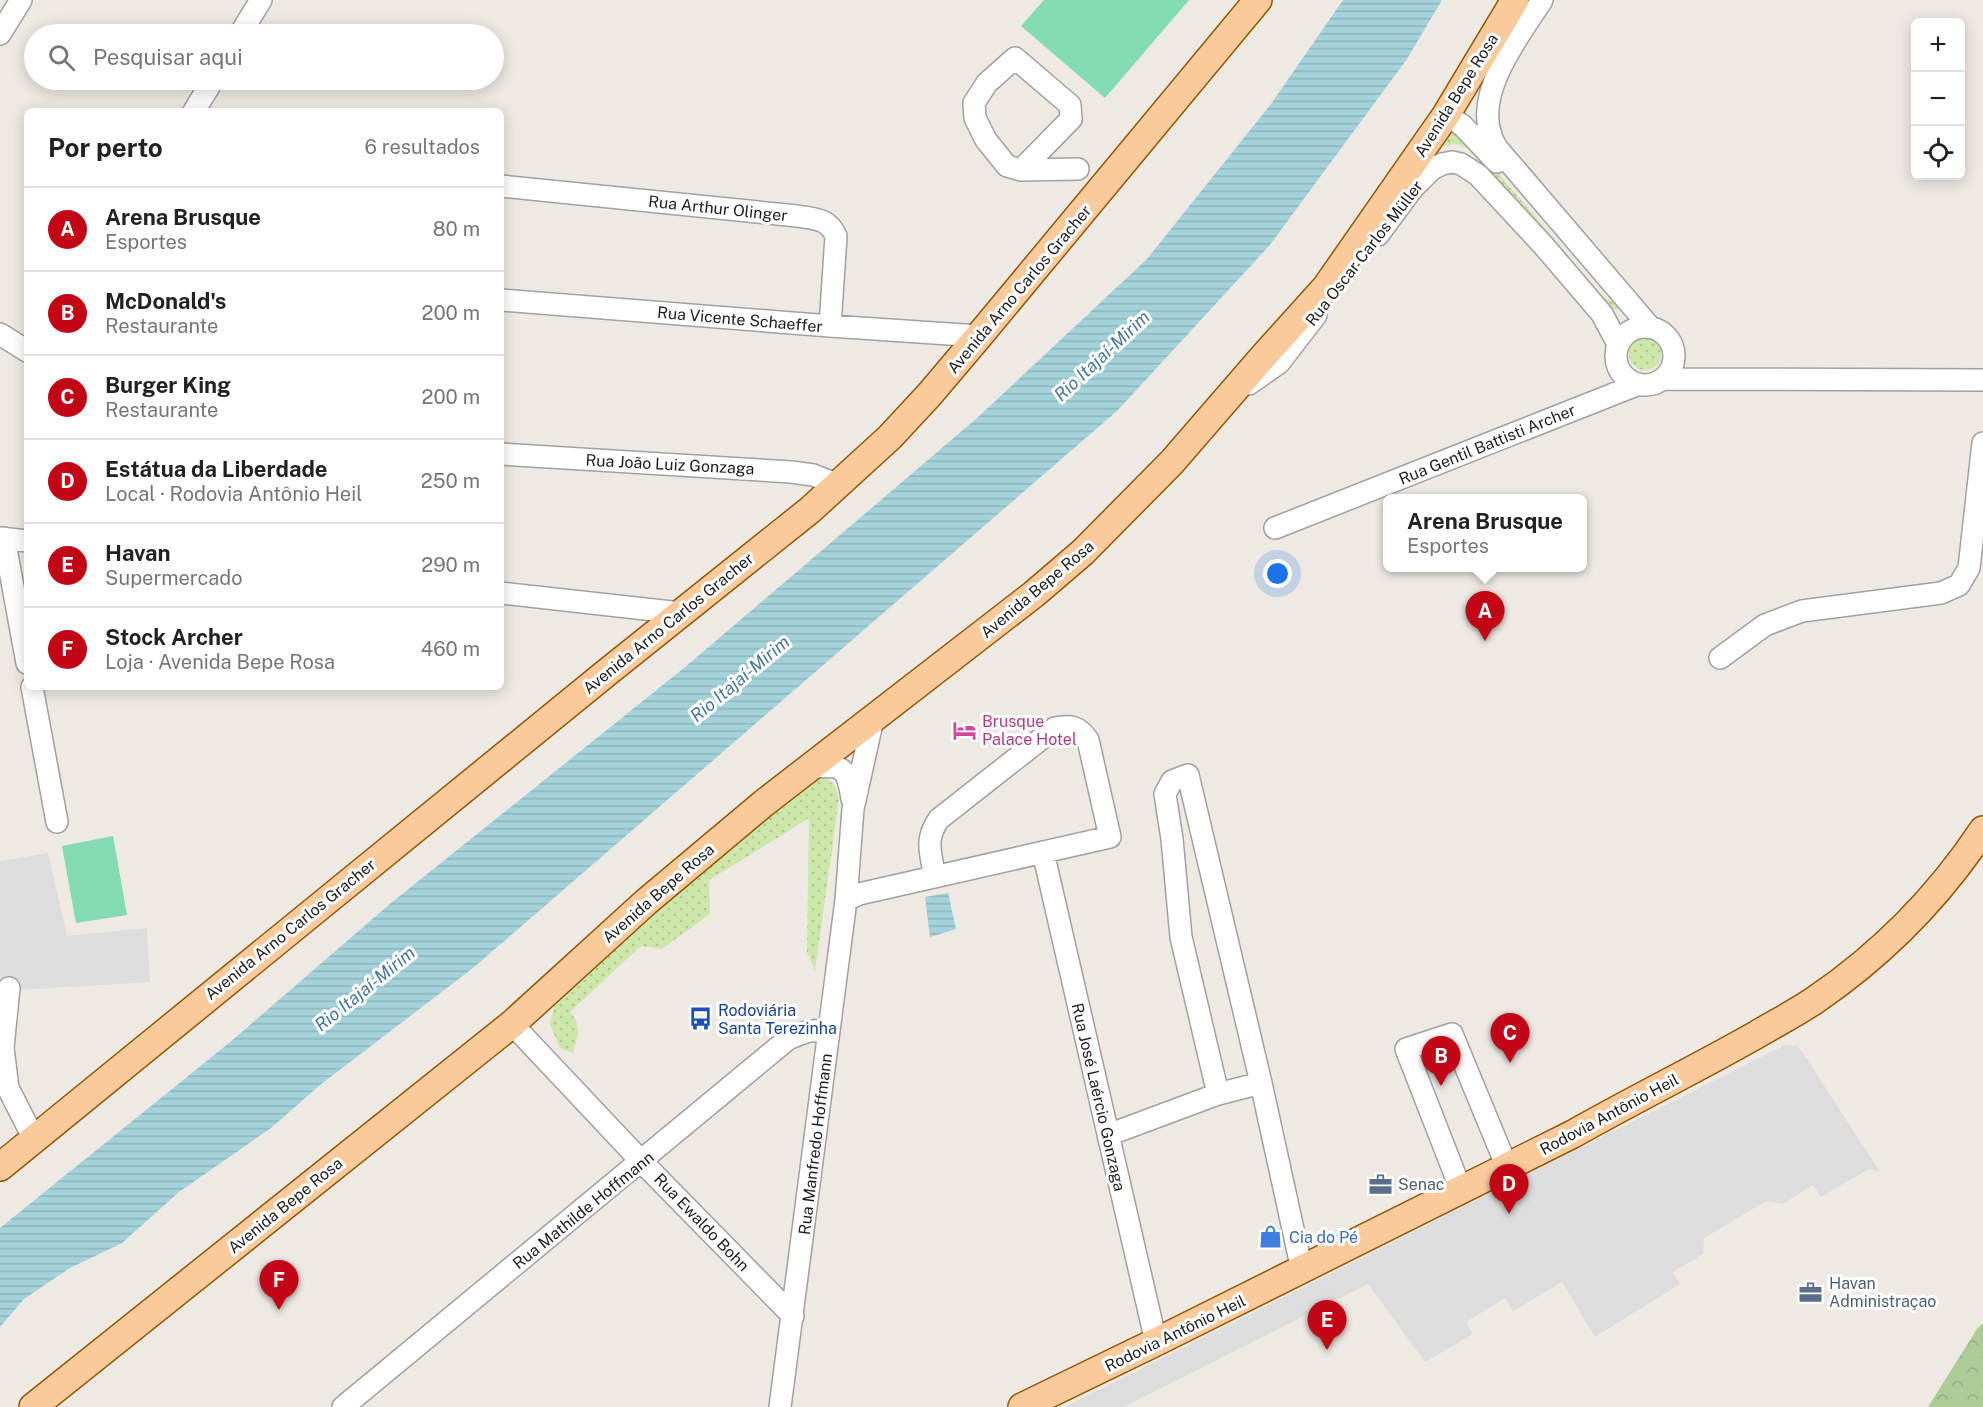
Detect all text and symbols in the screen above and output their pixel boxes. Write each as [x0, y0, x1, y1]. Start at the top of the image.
map controls [1911, 18, 1965, 180]
button: + [1911, 18, 1965, 72]
search box [24, 24, 504, 90]
street label: Avenida Bepe Rosa [1411, 30, 1502, 160]
icon: search [45, 41, 78, 74]
text: Pesquisar aqui [93, 44, 243, 70]
button: − [1911, 72, 1965, 126]
button: locate [1911, 126, 1965, 180]
text: Por perto [48, 132, 163, 163]
text: 6 resultados [365, 135, 480, 159]
street label: Rua Oscar Carlos Müller [1302, 177, 1427, 330]
street label: Rua Arthur Olinger [647, 192, 788, 225]
street label: Avenida Arno Carlos Gracher [943, 201, 1095, 377]
text: Arena Brusque [105, 204, 261, 230]
text: A [60, 217, 75, 241]
text: 80 m [433, 217, 480, 241]
text: Esportes [105, 230, 187, 254]
text: McDonald's [105, 288, 226, 314]
text: B [61, 301, 74, 325]
text: 200 m [422, 301, 480, 325]
street label: Rua Vicente Schaeffer [656, 303, 824, 336]
water label: Rio Itajaí-Mirim [1050, 306, 1154, 405]
text: Restaurante [105, 314, 218, 338]
text: Burger King [105, 372, 231, 398]
text: C [60, 385, 75, 409]
text: 200 m [422, 385, 480, 409]
text: Restaurante [105, 398, 218, 422]
street label: Rua Gentil Battisti Archer [1396, 400, 1578, 489]
street label: Rua João Luiz Gonzaga [585, 451, 755, 478]
text: Estátua da Liberdade [105, 456, 328, 482]
text: D [60, 469, 75, 493]
text: 250 m [421, 469, 480, 493]
text: Local · Rodovia Antônio Heil [105, 482, 362, 506]
popup [1383, 494, 1587, 572]
text: Arena Brusque [1407, 508, 1563, 534]
text: Esportes [1407, 534, 1489, 558]
street label: Avenida Bepe Rosa [977, 537, 1098, 642]
text: Havan [105, 540, 171, 566]
street label: Avenida Arno Carlos Gracher [579, 549, 757, 698]
text: E [61, 553, 74, 577]
text: 290 m [421, 553, 480, 577]
your location [1263, 559, 1292, 588]
text: Supermercado [105, 566, 243, 590]
pin: A [1466, 592, 1504, 641]
text: Stock Archer [105, 624, 243, 650]
water label: Rio Itajaí-Mirim [686, 631, 793, 726]
text: F [61, 637, 74, 661]
text: 460 m [421, 637, 480, 661]
text: Loja · Avenida Bepe Rosa [105, 650, 335, 674]
place label: Brusque Palace Hotel [982, 712, 1077, 749]
hotel icon: Brusque Palace Hotel [951, 717, 977, 743]
street label: Avenida Bepe Rosa [599, 840, 718, 947]
street label: Avenida Arno Carlos Gracher [201, 855, 379, 1004]
water label: Rio Itajaí-Mirim [310, 942, 419, 1035]
place label: Rodoviária Santa Terezinha [718, 1001, 837, 1038]
street label: Rua José Laércio Gonzaga [1068, 1001, 1129, 1193]
bus stop icon: Rodoviária Santa Terezinha [687, 1006, 713, 1032]
pin: C [1490, 1014, 1530, 1063]
pin: B [1422, 1036, 1460, 1086]
street label: Rua Manfredo Hoffmann [795, 1052, 836, 1236]
street label: Rodovia Antônio Heil [1537, 1070, 1682, 1159]
street label: Rua Mathilde Hoffmann [509, 1148, 658, 1273]
street label: Avenida Bepe Rosa [224, 1153, 346, 1257]
pin: D [1490, 1164, 1528, 1214]
street label: Rua Ewaldo Bohn [650, 1169, 753, 1275]
office icon: Senac [1367, 1171, 1393, 1197]
place label: Senac [1398, 1175, 1445, 1194]
shop icon: Cia do Pé [1258, 1224, 1284, 1250]
place label: Cia do Pé [1289, 1228, 1358, 1247]
pin: F [260, 1260, 298, 1310]
place label: Havan Administraçao [1829, 1274, 1936, 1311]
office icon: Havan Administraçao [1798, 1279, 1824, 1305]
street label: Rodovia Antônio Heil [1102, 1291, 1249, 1376]
pin: E [1308, 1300, 1346, 1350]

